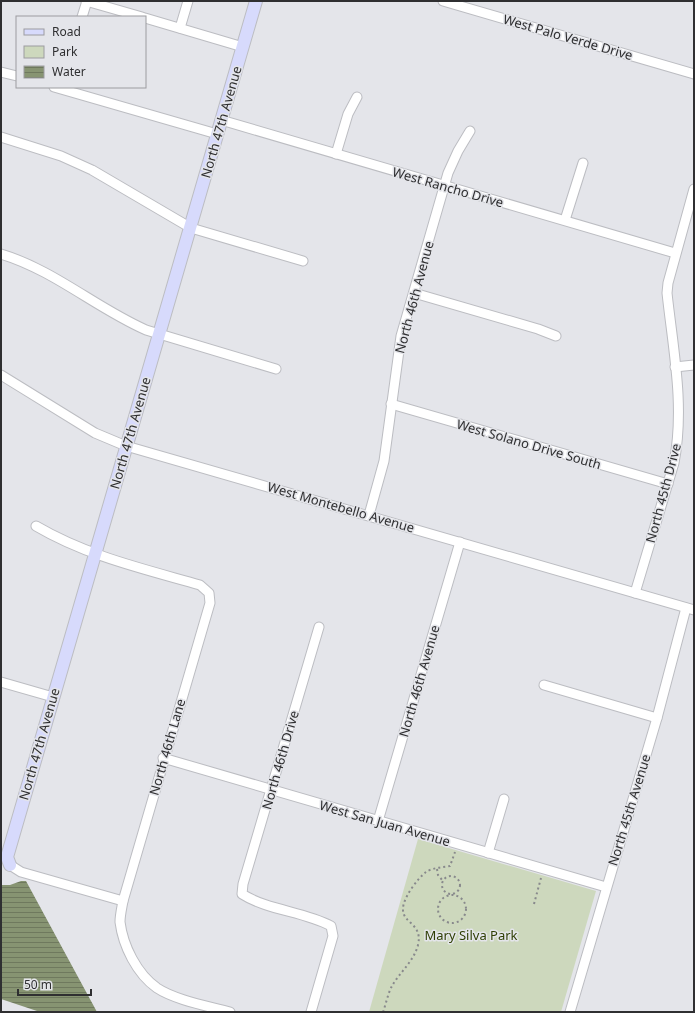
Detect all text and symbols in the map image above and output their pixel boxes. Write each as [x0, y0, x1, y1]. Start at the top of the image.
street label: West Palo Verde Drive [501, 10, 635, 64]
legend [16, 16, 146, 88]
text: Road [52, 23, 81, 40]
text: Park [52, 43, 78, 60]
text: Water [52, 63, 86, 80]
street label: North 47th Avenue [196, 64, 246, 180]
street label: West Rancho Drive [390, 163, 506, 211]
street label: North 46th Avenue [390, 239, 438, 355]
street label: North 47th Avenue [105, 375, 155, 491]
street label: West Solano Drive South [455, 415, 603, 473]
street label: North 45th Drive [641, 441, 685, 545]
street label: West Montebello Avenue [265, 477, 417, 537]
street label: North 46th Avenue [394, 623, 444, 739]
street label: North 47th Avenue [14, 686, 64, 802]
street label: North 46th Lane [145, 697, 189, 797]
street label: North 46th Drive [257, 708, 303, 812]
street label: North 45th Avenue [603, 752, 655, 868]
street label: West San Juan Avenue [318, 796, 452, 850]
park label: Mary Silva Park [424, 926, 518, 944]
scale bar [18, 971, 91, 997]
text: 50 m [24, 976, 52, 993]

